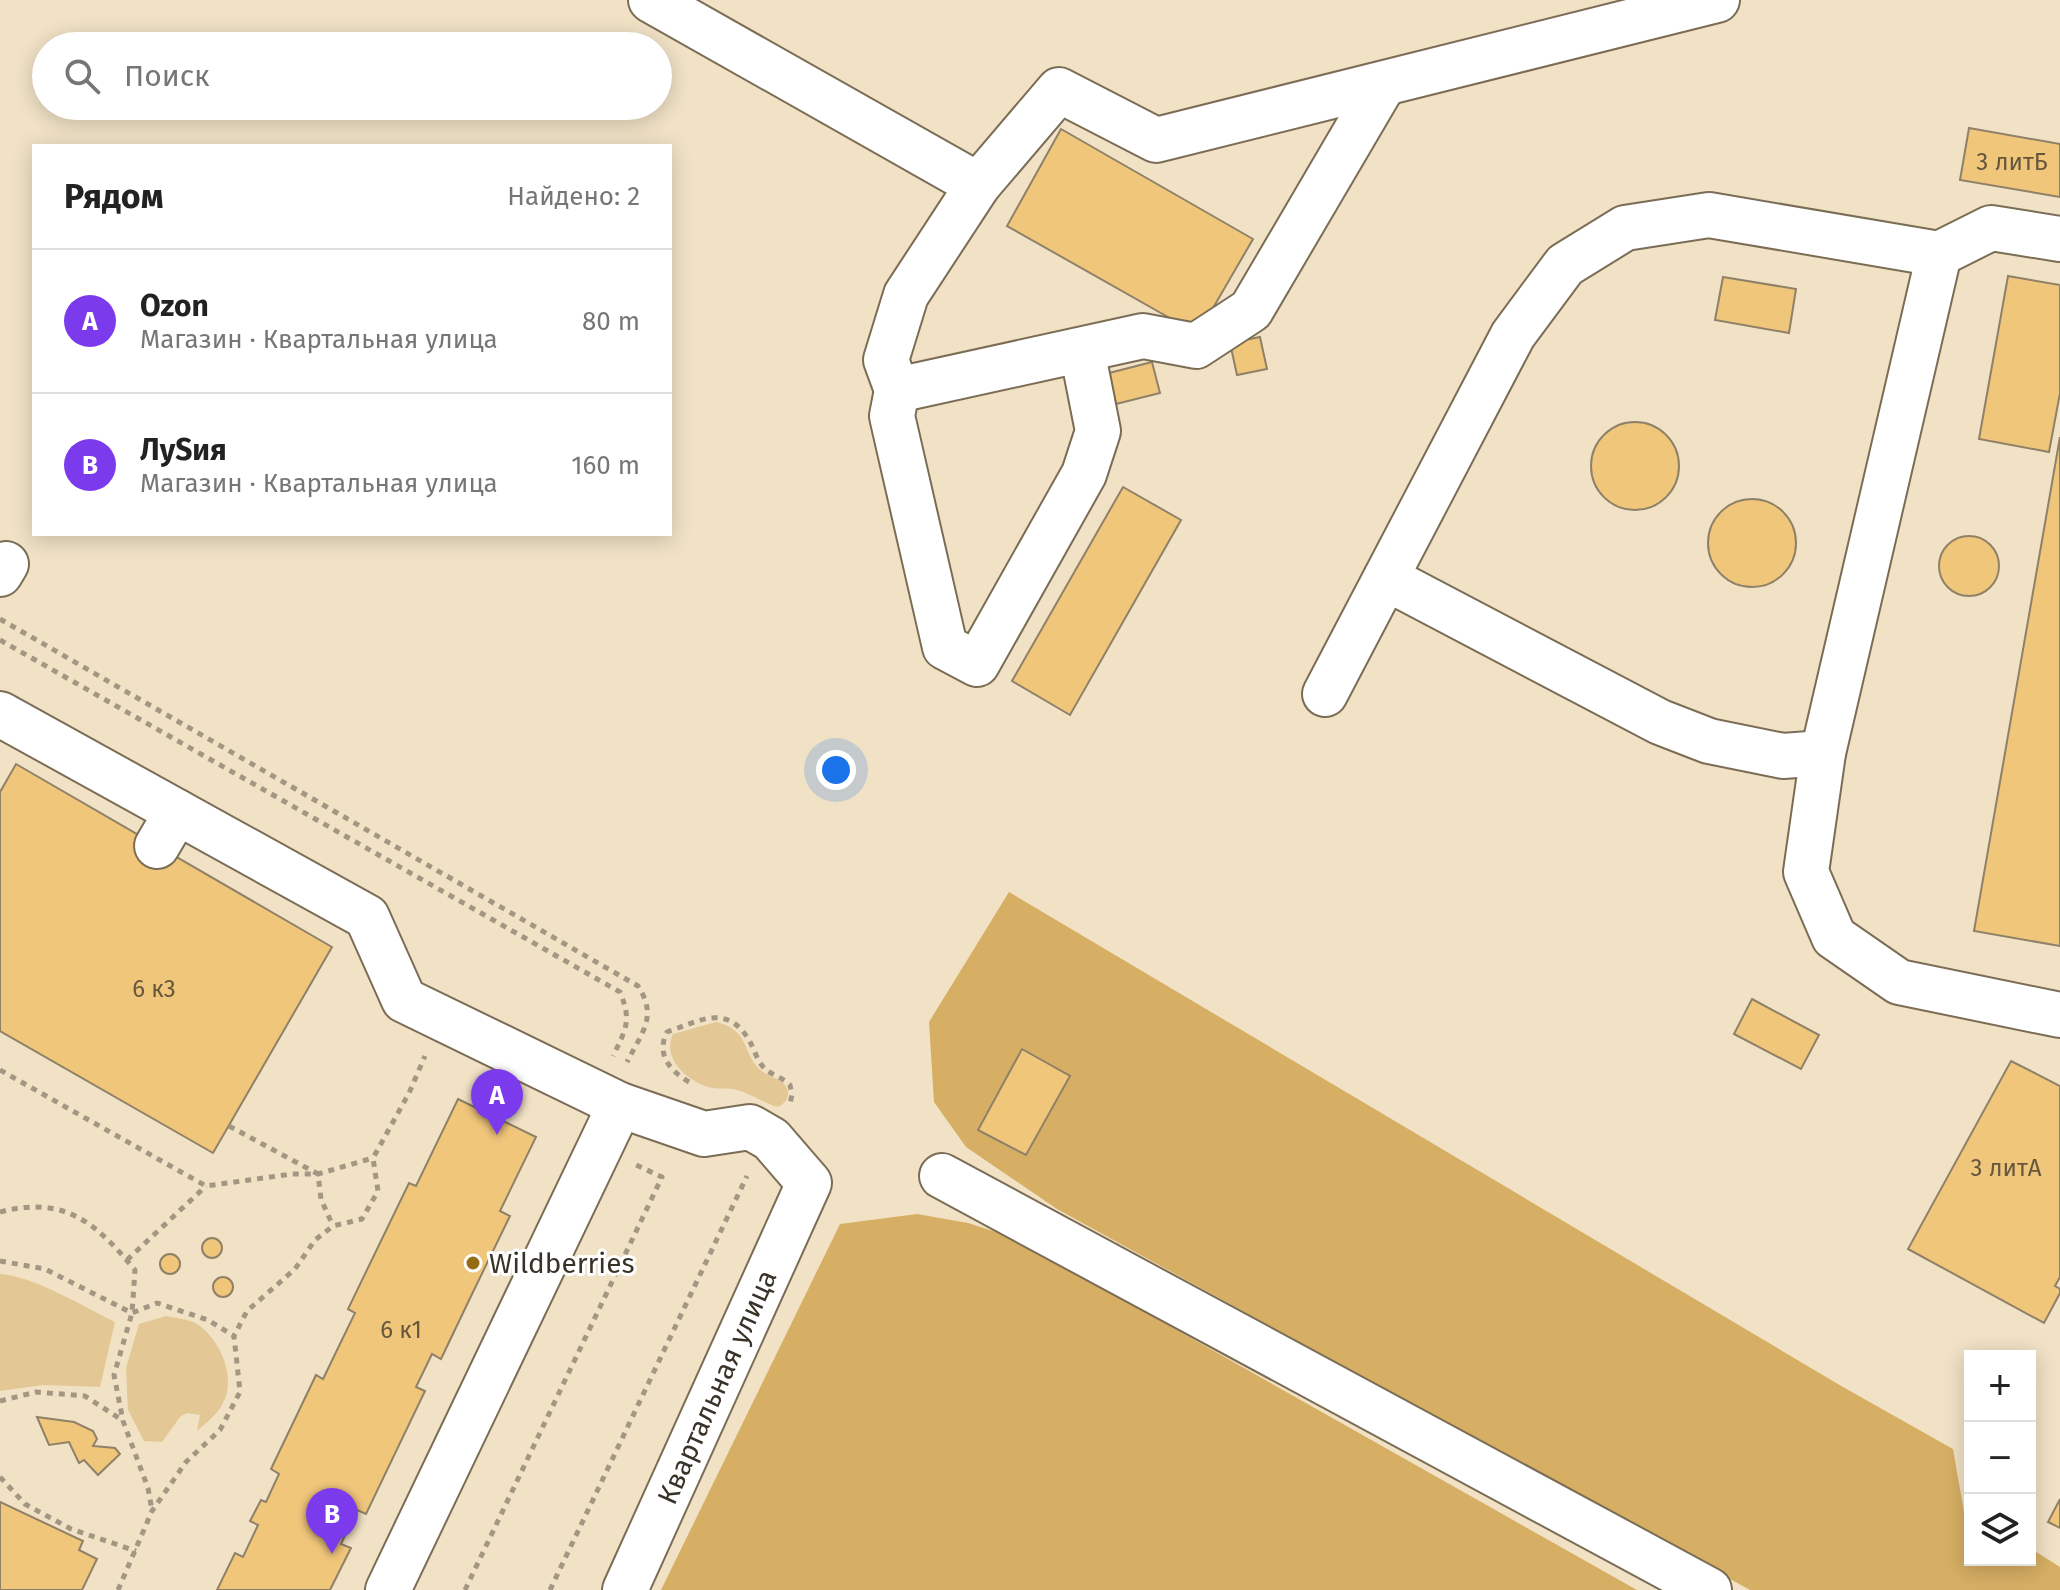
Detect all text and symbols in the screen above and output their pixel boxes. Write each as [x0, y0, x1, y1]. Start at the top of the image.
search box [32, 32, 672, 120]
icon: search [60, 54, 104, 98]
text: Поиск [124, 58, 210, 94]
house number: 3 литБ [1976, 148, 2048, 176]
text: Рядом [64, 176, 163, 217]
text: Найдено: 2 [507, 181, 640, 212]
text: Ozon [140, 288, 209, 324]
text: A [82, 306, 98, 337]
text: 80 m [582, 306, 640, 337]
text: Магазин · Квартальная улица [140, 324, 498, 355]
text: ЛуSия [140, 432, 227, 468]
text: B [82, 450, 98, 481]
text: 160 m [571, 450, 640, 481]
text: Магазин · Квартальная улица [140, 468, 498, 499]
your location [816, 750, 856, 790]
house number: 6 к3 [132, 975, 176, 1003]
pin: A [471, 1069, 523, 1135]
house number: 3 литА [1970, 1154, 2042, 1182]
place label: Wildberries [489, 1247, 635, 1280]
marker: Wildberries [464, 1254, 482, 1272]
street label: Квартальная улица [650, 1265, 784, 1509]
house number: 6 к1 [380, 1316, 422, 1344]
map controls [1964, 1350, 2036, 1566]
button: + [1964, 1350, 2036, 1422]
button: − [1964, 1422, 2036, 1494]
pin: B [306, 1488, 358, 1554]
button: layers [1964, 1494, 2036, 1566]

